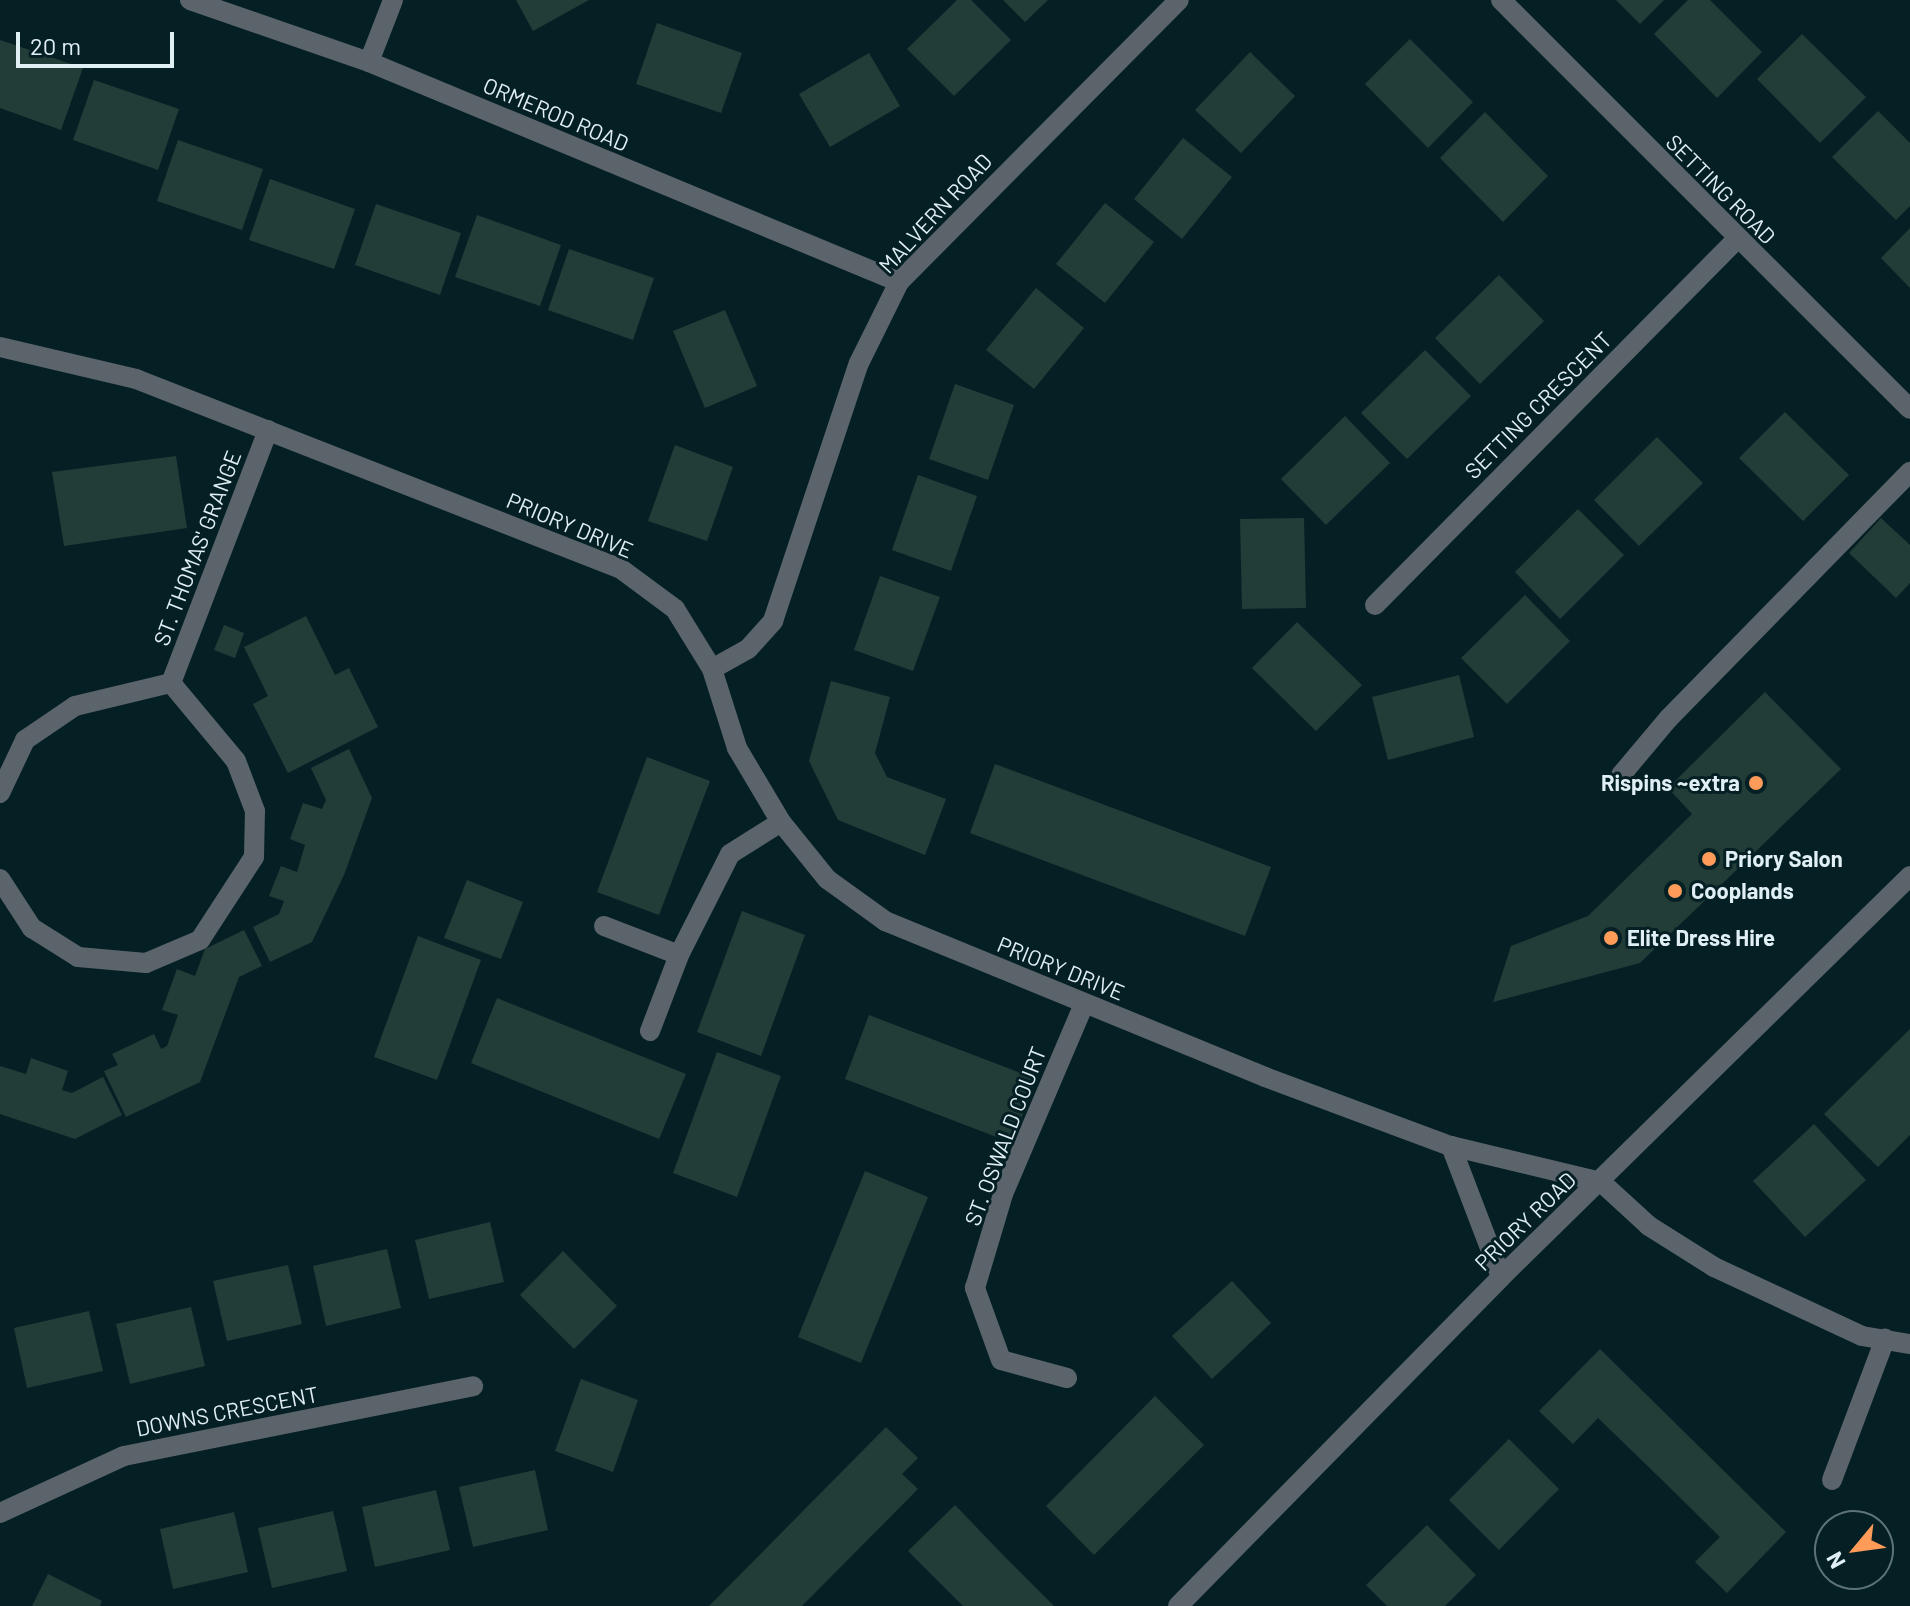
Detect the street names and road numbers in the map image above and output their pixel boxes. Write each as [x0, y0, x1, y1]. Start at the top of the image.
street label: ORMEROD ROAD [479, 71, 633, 157]
street label: SETTING ROAD [1661, 129, 1781, 249]
street label: MALVERN ROAD [873, 148, 997, 278]
street label: SETTING CRESCENT [1459, 326, 1617, 484]
street label: ST. THOMAS' GRANGE [148, 447, 246, 649]
street label: PRIORY DRIVE [503, 487, 637, 563]
street label: PRIORY DRIVE [994, 931, 1128, 1005]
street label: ST. OSWALD COURT [959, 1043, 1051, 1229]
street label: PRIORY ROAD [1469, 1166, 1581, 1276]
street label: DOWNS CRESCENT [134, 1380, 320, 1442]

